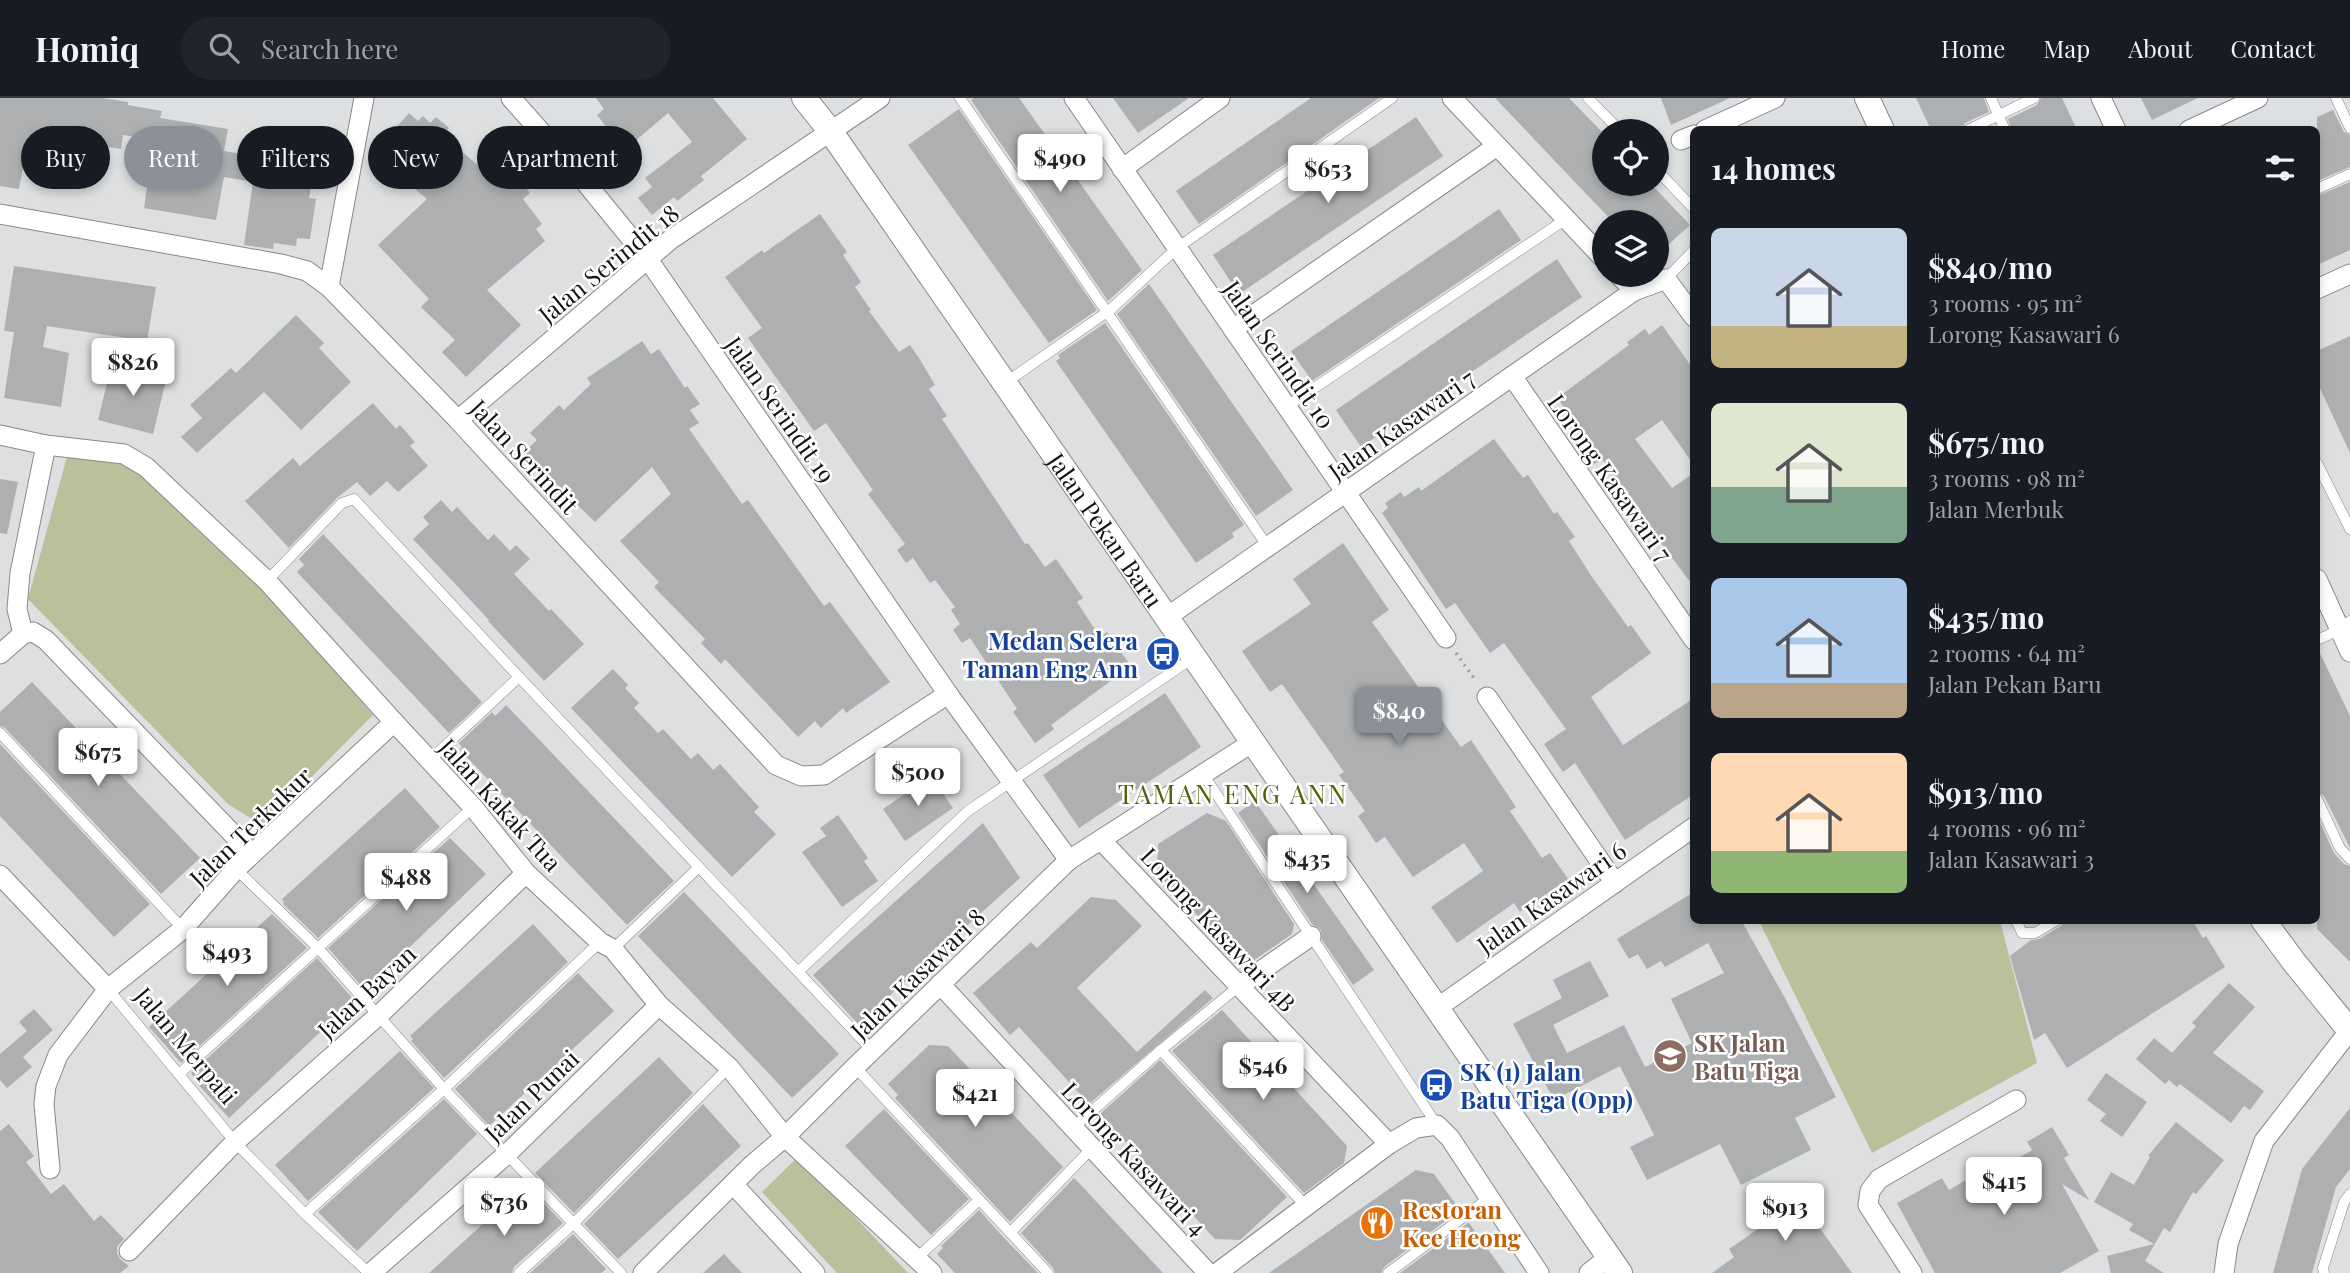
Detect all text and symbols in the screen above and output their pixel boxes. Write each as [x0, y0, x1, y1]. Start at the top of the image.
search box [181, 17, 671, 80]
text: Homiq [35, 26, 139, 70]
icon: search [205, 29, 243, 67]
text: Search here [261, 31, 398, 66]
text: Home [1941, 32, 2005, 64]
text: Map [2043, 32, 2090, 64]
text: About [2128, 32, 2192, 64]
text: Contact [2230, 32, 2315, 64]
map controls [1592, 119, 1669, 287]
button: locate [1592, 119, 1669, 196]
chip: Buy [21, 126, 110, 189]
chip: Rent [124, 126, 223, 189]
chip: Filters [237, 126, 354, 189]
chip: New [368, 126, 463, 189]
chip: Apartment [477, 126, 642, 189]
pin: $490 [1019, 134, 1101, 194]
text: $490 [1034, 141, 1086, 172]
pin: $653 [1287, 146, 1369, 205]
text: 14 homes [1711, 148, 1836, 188]
icon: filters [2261, 149, 2299, 187]
text: $653 [1304, 152, 1352, 183]
street label: Jalan Serindit 18 [530, 196, 685, 330]
button: layers [1592, 210, 1669, 287]
text: $840/mo [1928, 247, 2052, 287]
icon: home [1767, 256, 1851, 340]
street label: Jalan Serindit 10 [1216, 273, 1343, 434]
text: 3 rooms · 95 m² [1928, 287, 2082, 318]
text: Lorong Kasawari 6 [1928, 318, 2120, 349]
street label: Jalan Serindit 19 [718, 329, 843, 488]
pin: $826 [92, 338, 174, 398]
text: $826 [107, 345, 159, 376]
street label: Jalan Kasawari 7 [1320, 361, 1481, 487]
street label: Lorong Kasawari 7 [1541, 387, 1681, 567]
street label: Jalan Serindit [463, 391, 586, 520]
text: $675/mo [1928, 422, 2045, 462]
icon: home [1767, 431, 1851, 515]
street label: Jalan Pekan Baru [1041, 445, 1171, 613]
text: 3 rooms · 98 m² [1928, 462, 2085, 493]
text: Jalan Merbuk [1928, 493, 2064, 524]
text: $435/mo [1928, 597, 2044, 637]
icon: home [1767, 606, 1851, 690]
place label: Medan Selera Taman Eng Ann [962, 624, 1139, 684]
bus stop icon: Medan Selera Taman Eng Ann [1144, 635, 1182, 673]
text: 2 rooms · 64 m² [1928, 637, 2085, 668]
text: Jalan Pekan Baru [1928, 668, 2102, 699]
pin: $840 [1358, 688, 1440, 747]
text: $840 [1372, 694, 1426, 725]
pin: $675 [57, 728, 139, 788]
street label: Jalan Kakak Tua [432, 730, 569, 877]
text: $675 [74, 735, 122, 766]
pin: $500 [877, 748, 959, 808]
text: $500 [891, 755, 945, 786]
street label: Jalan Terkukur [181, 759, 319, 893]
text: $913/mo [1928, 772, 2043, 812]
district label: TAMAN ENG ANN [1118, 776, 1348, 811]
icon: home [1767, 781, 1851, 865]
text: 4 rooms · 96 m² [1928, 812, 2086, 843]
street label: Jalan Kasawari 6 [1469, 834, 1632, 961]
pin: $435 [1266, 836, 1348, 895]
street label: Lorong Kasawari 4B [1134, 840, 1304, 1018]
text: $435 [1284, 842, 1330, 873]
text: Jalan Kasawari 3 [1928, 843, 2094, 874]
pin: $488 [365, 854, 447, 913]
text: $488 [380, 860, 432, 891]
street label: Jalan Kasawari 8 [842, 901, 991, 1046]
pin: $493 [186, 928, 268, 988]
text: $493 [202, 935, 252, 966]
street label: Jalan Bayan [309, 937, 422, 1045]
street label: Jalan Merpati [128, 979, 245, 1110]
place label: SK Jalan Batu Tiga [1694, 1026, 1800, 1086]
school or university icon: SK Jalan Batu Tiga [1651, 1037, 1689, 1075]
street label: Jalan Punai [476, 1042, 585, 1149]
pin: $546 [1222, 1042, 1304, 1102]
text: $546 [1239, 1049, 1287, 1080]
place label: SK (1) Jalan Batu Tiga (Opp) [1460, 1055, 1633, 1115]
bus stop icon: SK (1) Jalan Batu Tiga (Opp) [1417, 1066, 1455, 1104]
pin: $421 [934, 1070, 1016, 1129]
street label: Lorong Kasawari 4 [1055, 1074, 1215, 1242]
text: $421 [952, 1076, 998, 1107]
pin: $415 [1963, 1158, 2045, 1217]
text: $415 [1982, 1164, 2026, 1195]
pin: $736 [463, 1178, 545, 1238]
pin: $913 [1744, 1184, 1826, 1243]
text: $736 [480, 1185, 528, 1216]
text: $913 [1762, 1190, 1808, 1221]
place label: Restoran Kee Heong [1402, 1193, 1521, 1253]
restaurant icon: Restoran Kee Heong [1358, 1204, 1396, 1242]

